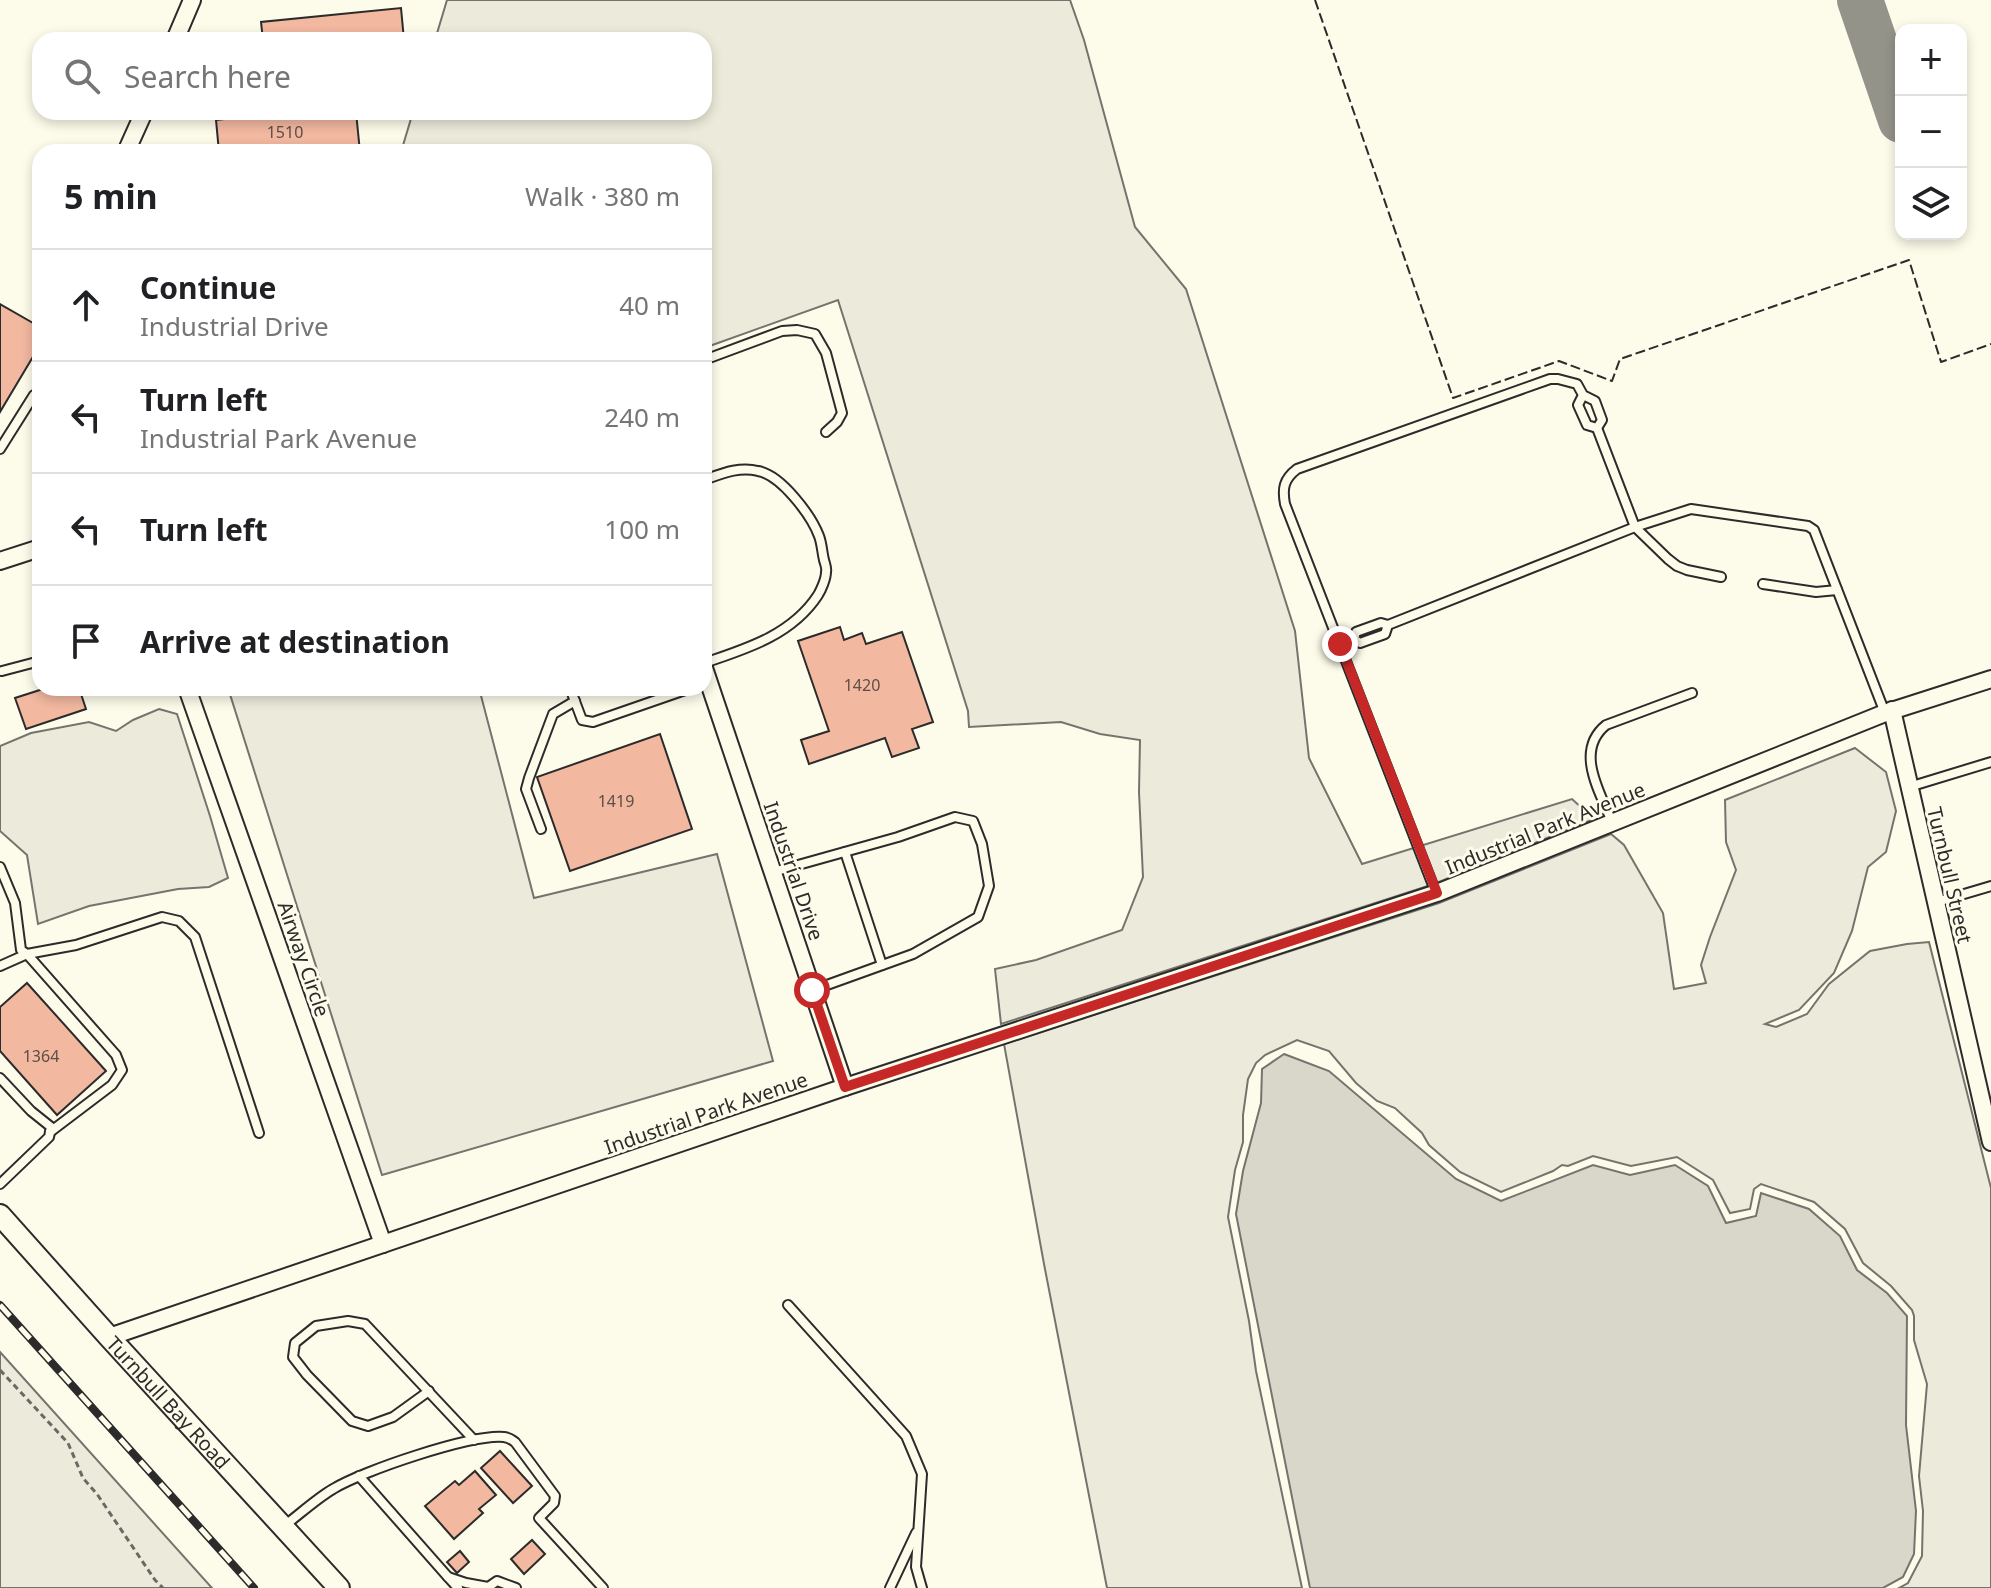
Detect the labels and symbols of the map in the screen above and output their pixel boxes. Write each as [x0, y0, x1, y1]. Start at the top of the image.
house number: 1510 [267, 121, 303, 143]
route end [1322, 626, 1358, 662]
house number: 1420 [844, 674, 880, 696]
street label: Industrial Park Avenue [1441, 776, 1649, 880]
house number: 1419 [598, 790, 634, 812]
street label: Industrial Drive [758, 798, 830, 944]
street label: Turnbull Street [1921, 804, 1979, 946]
street label: Airway Circle [272, 898, 336, 1020]
route start [794, 972, 830, 1008]
house number: 1364 [23, 1045, 59, 1067]
street label: Industrial Park Avenue [601, 1066, 811, 1160]
street label: Turnbull Bay Road [101, 1330, 236, 1474]

